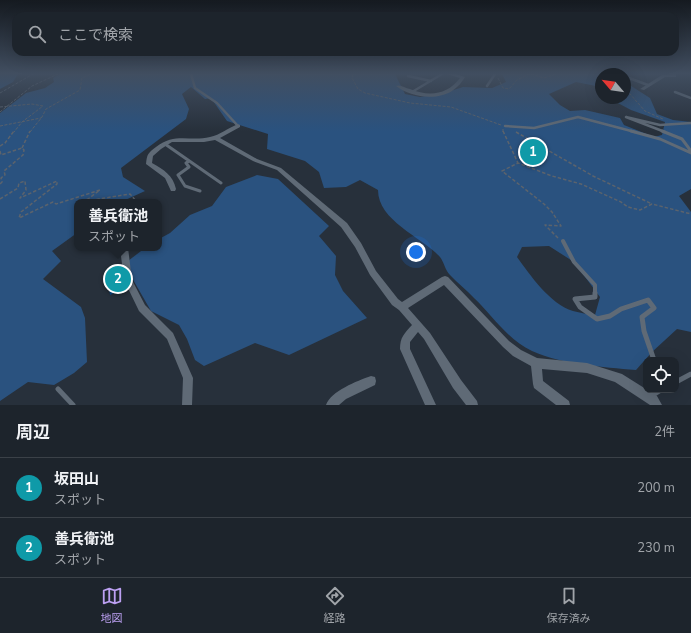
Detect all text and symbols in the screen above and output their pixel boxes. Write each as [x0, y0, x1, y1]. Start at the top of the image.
search box [12, 12, 679, 56]
icon: search [26, 23, 48, 45]
text: ここで検索 [58, 25, 133, 45]
north arrow [595, 68, 631, 104]
pin: 1 [520, 137, 546, 167]
popup [74, 199, 162, 251]
text: 善兵衛池 [88, 206, 148, 226]
text: スポット [88, 228, 140, 246]
your location [406, 242, 426, 262]
pin: 2 [105, 264, 131, 294]
map controls [643, 357, 679, 393]
button: locate [643, 357, 679, 393]
text: 周辺 [16, 421, 50, 444]
text: 2件 [654, 423, 675, 441]
text: 坂田山 [54, 469, 99, 489]
text: 1 [25, 479, 33, 497]
text: 200 m [637, 479, 675, 497]
text: スポット [54, 491, 106, 509]
text: 善兵衛池 [54, 529, 114, 549]
text: 2 [25, 539, 33, 557]
text: 230 m [637, 539, 675, 557]
text: スポット [54, 551, 106, 569]
tab: 地図 [101, 585, 123, 626]
tab: 経路 [324, 585, 346, 626]
tab: 保存済み [547, 585, 591, 626]

